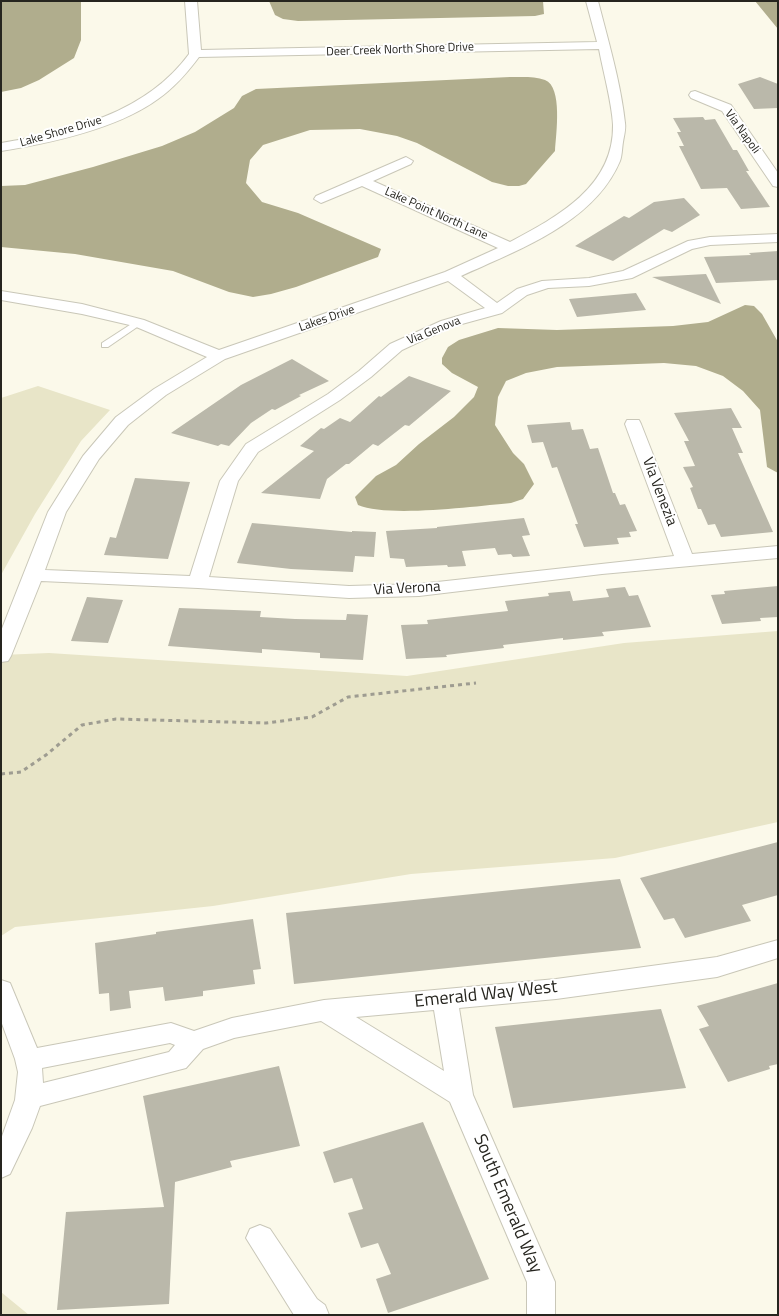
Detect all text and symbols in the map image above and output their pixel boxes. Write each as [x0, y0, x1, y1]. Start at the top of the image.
street label: Deer Creek North Shore Drive [326, 40, 474, 60]
street label: Via Napoli [721, 107, 763, 157]
street label: Lake Shore Drive [18, 113, 104, 151]
street label: Lake Point North Lane [382, 185, 490, 243]
street label: Lakes Drive [297, 303, 357, 335]
street label: Via Genova [405, 314, 463, 348]
street label: Via Venezia [638, 455, 680, 529]
street label: Via Verona [373, 578, 441, 600]
street label: Emerald Way West [413, 977, 559, 1013]
street label: South Emerald Way [468, 1131, 546, 1277]

